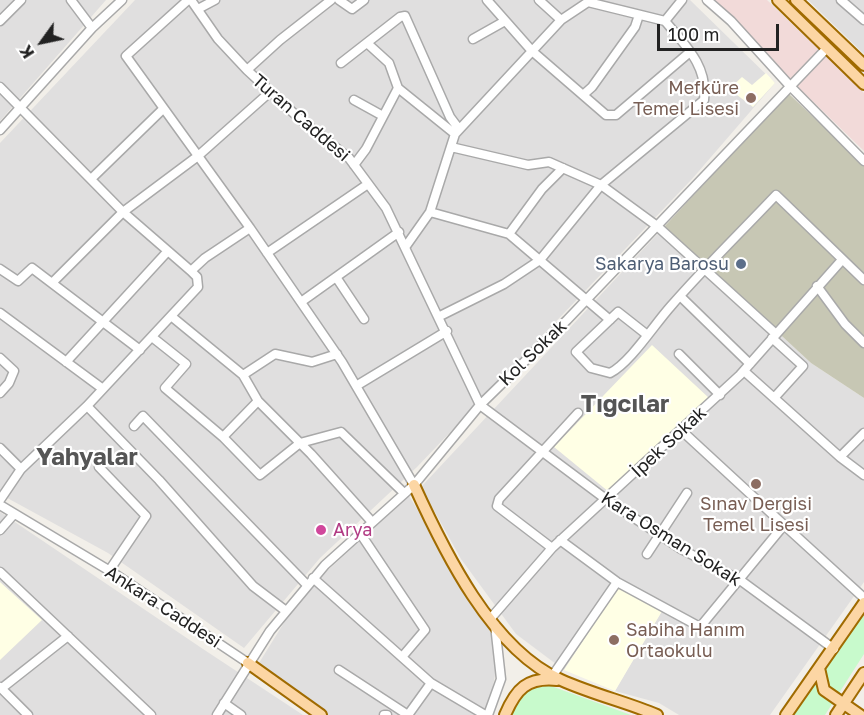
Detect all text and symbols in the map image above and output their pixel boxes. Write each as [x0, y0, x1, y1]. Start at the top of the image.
north arrow [12, 12, 72, 72]
scale bar [660, 12, 782, 50]
text: 100 m [668, 23, 719, 45]
text: K [15, 41, 38, 62]
street label: Turan Caddesi [248, 70, 354, 166]
place label: Mefküre Temel Lisesi [633, 77, 739, 119]
marker: Mefküre Temel Lisesi [744, 91, 758, 105]
place label: Sakarya Barosu [595, 253, 729, 275]
marker: Sakarya Barosu [734, 257, 748, 271]
street label: Kol Sokak [495, 315, 571, 391]
district label: Tığcılar [581, 390, 669, 418]
street label: İpek Sokak [627, 402, 711, 482]
district label: Yahyalar [36, 443, 138, 471]
marker: Sınav Dergisi Temel Lisesi [749, 477, 763, 491]
street label: Kara Osman Sokak [597, 487, 745, 591]
place label: Sınav Dergisi Temel Lisesi [700, 493, 812, 536]
place label: Arya [333, 519, 372, 541]
marker: Arya [314, 523, 328, 537]
street label: Ankara Caddesi [101, 561, 225, 653]
place label: Sabiha Hanım Ortaokulu [626, 619, 745, 662]
marker: Sabiha Hanım Ortaokulu [607, 633, 621, 647]

